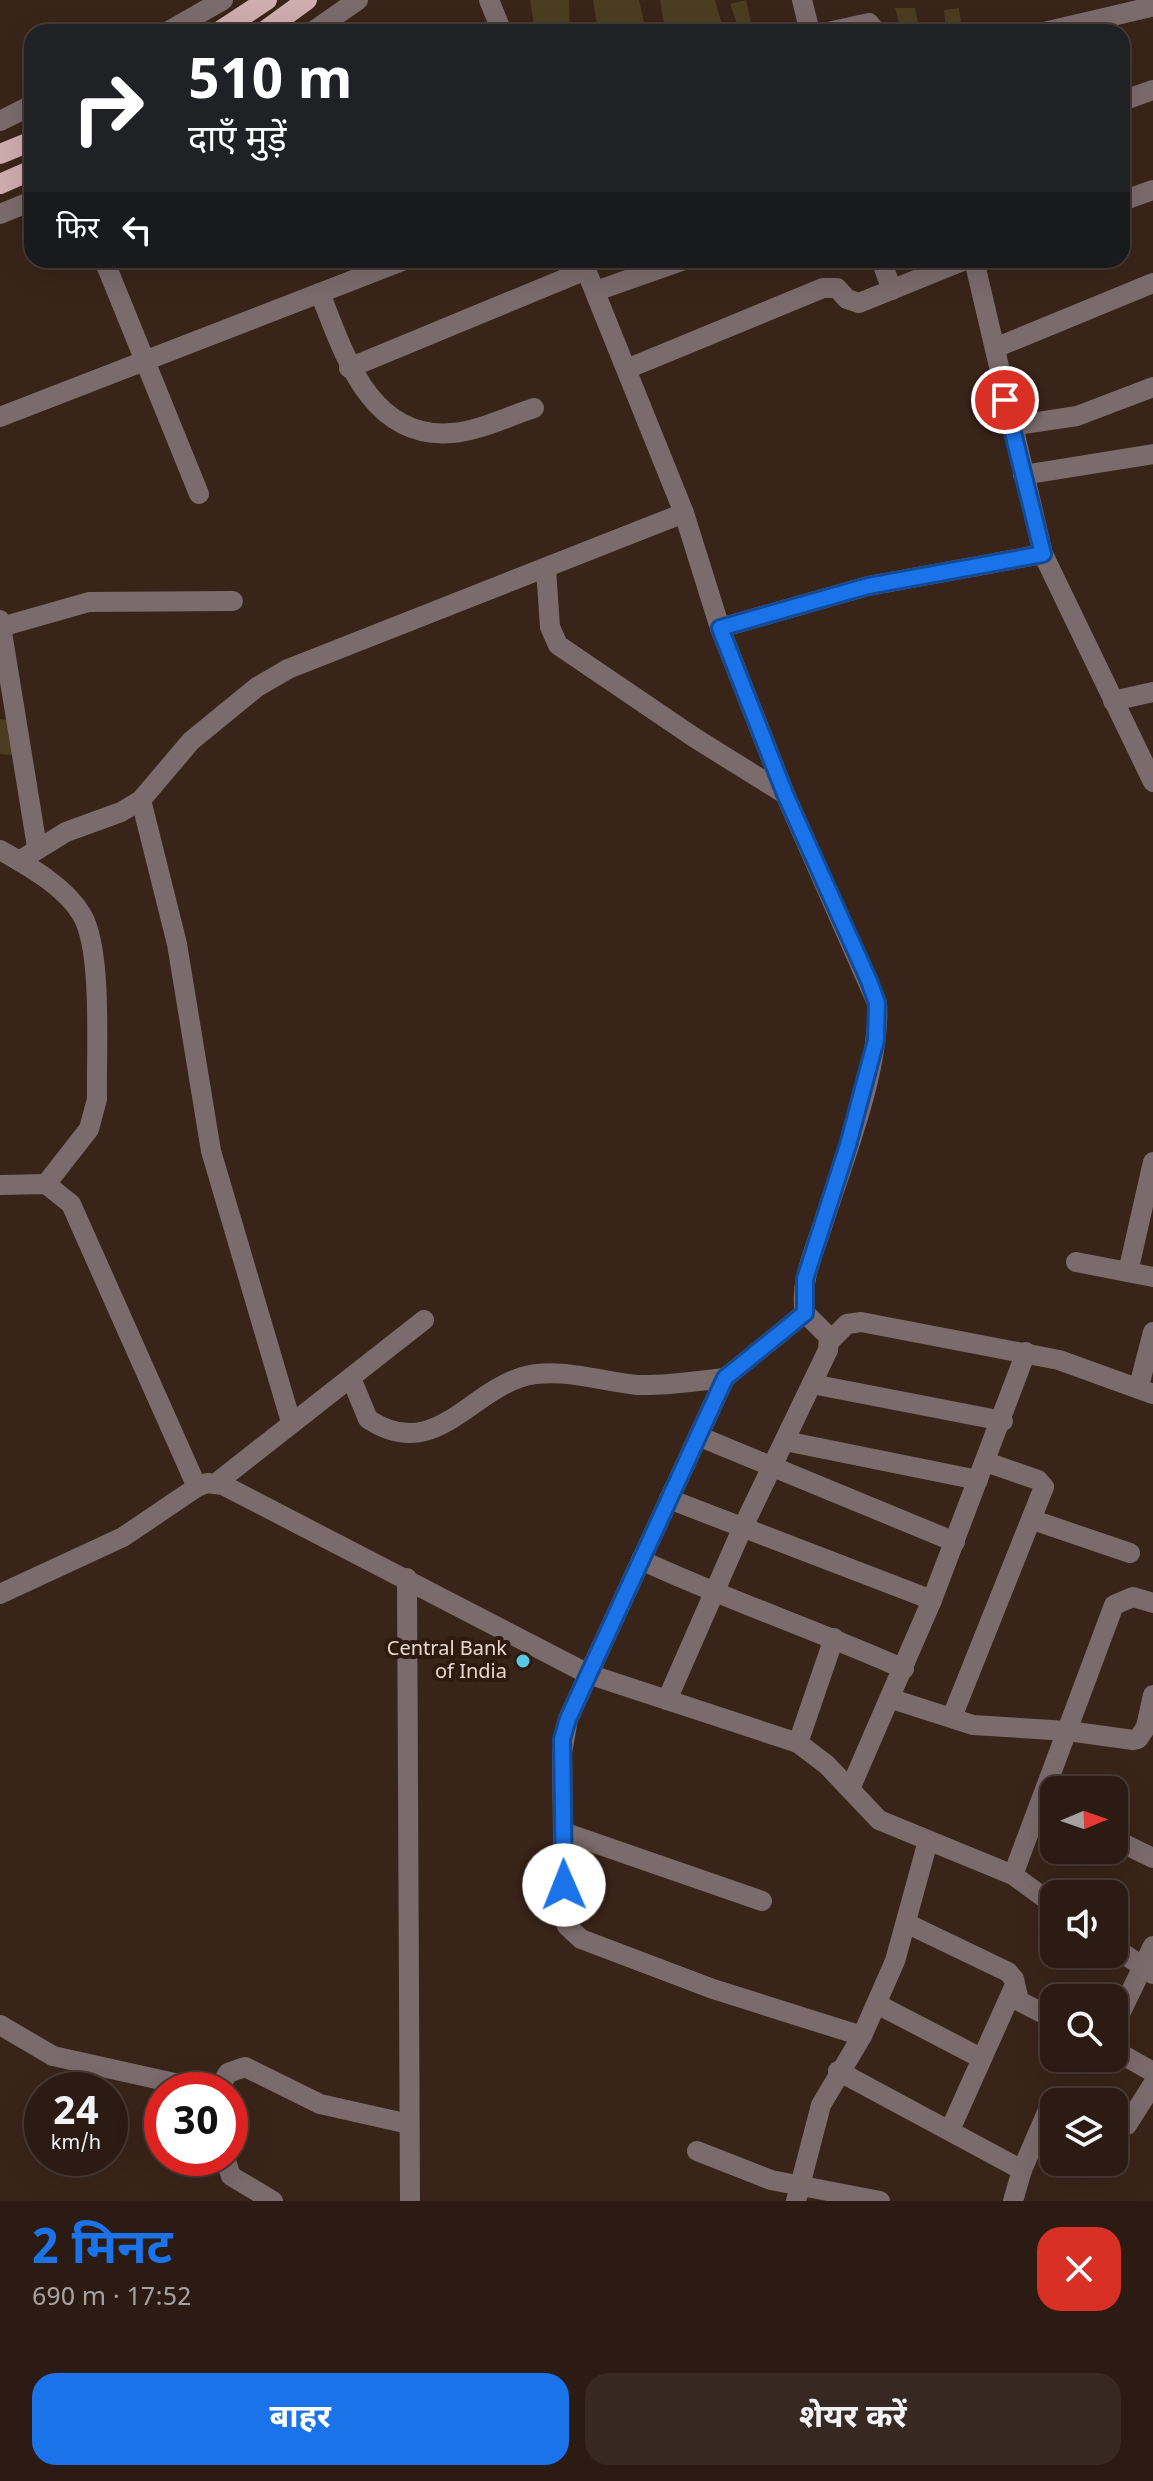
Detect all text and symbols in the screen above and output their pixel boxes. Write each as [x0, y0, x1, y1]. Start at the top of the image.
text: 510 m [188, 48, 352, 121]
icon: right [56, 56, 160, 160]
text: दाएँ मुड़ें [188, 119, 287, 166]
icon: left [115, 208, 159, 252]
text: फिर [56, 211, 99, 250]
pin [971, 366, 1039, 434]
icon: arrive [983, 378, 1027, 422]
place label: Central Bank of India [387, 1637, 507, 1686]
marker: Central Bank of India [514, 1652, 532, 1670]
north arrow [1040, 1776, 1128, 1864]
map controls [1040, 1776, 1128, 2176]
position arrow [522, 1843, 606, 1927]
button: sound [1040, 1880, 1128, 1968]
button: search [1040, 1984, 1128, 2072]
speed limit sign: 30 [144, 2072, 248, 2176]
text: 24 [53, 2088, 99, 2140]
button: layers [1040, 2088, 1128, 2176]
text: km/h [51, 2131, 101, 2157]
text: 2 मिनट [32, 2220, 172, 2283]
button: close [1037, 2227, 1121, 2311]
text: 690 m · 17:52 [32, 2282, 191, 2316]
button: बाहर [32, 2373, 569, 2465]
button: शेयर करें [585, 2373, 1121, 2465]

